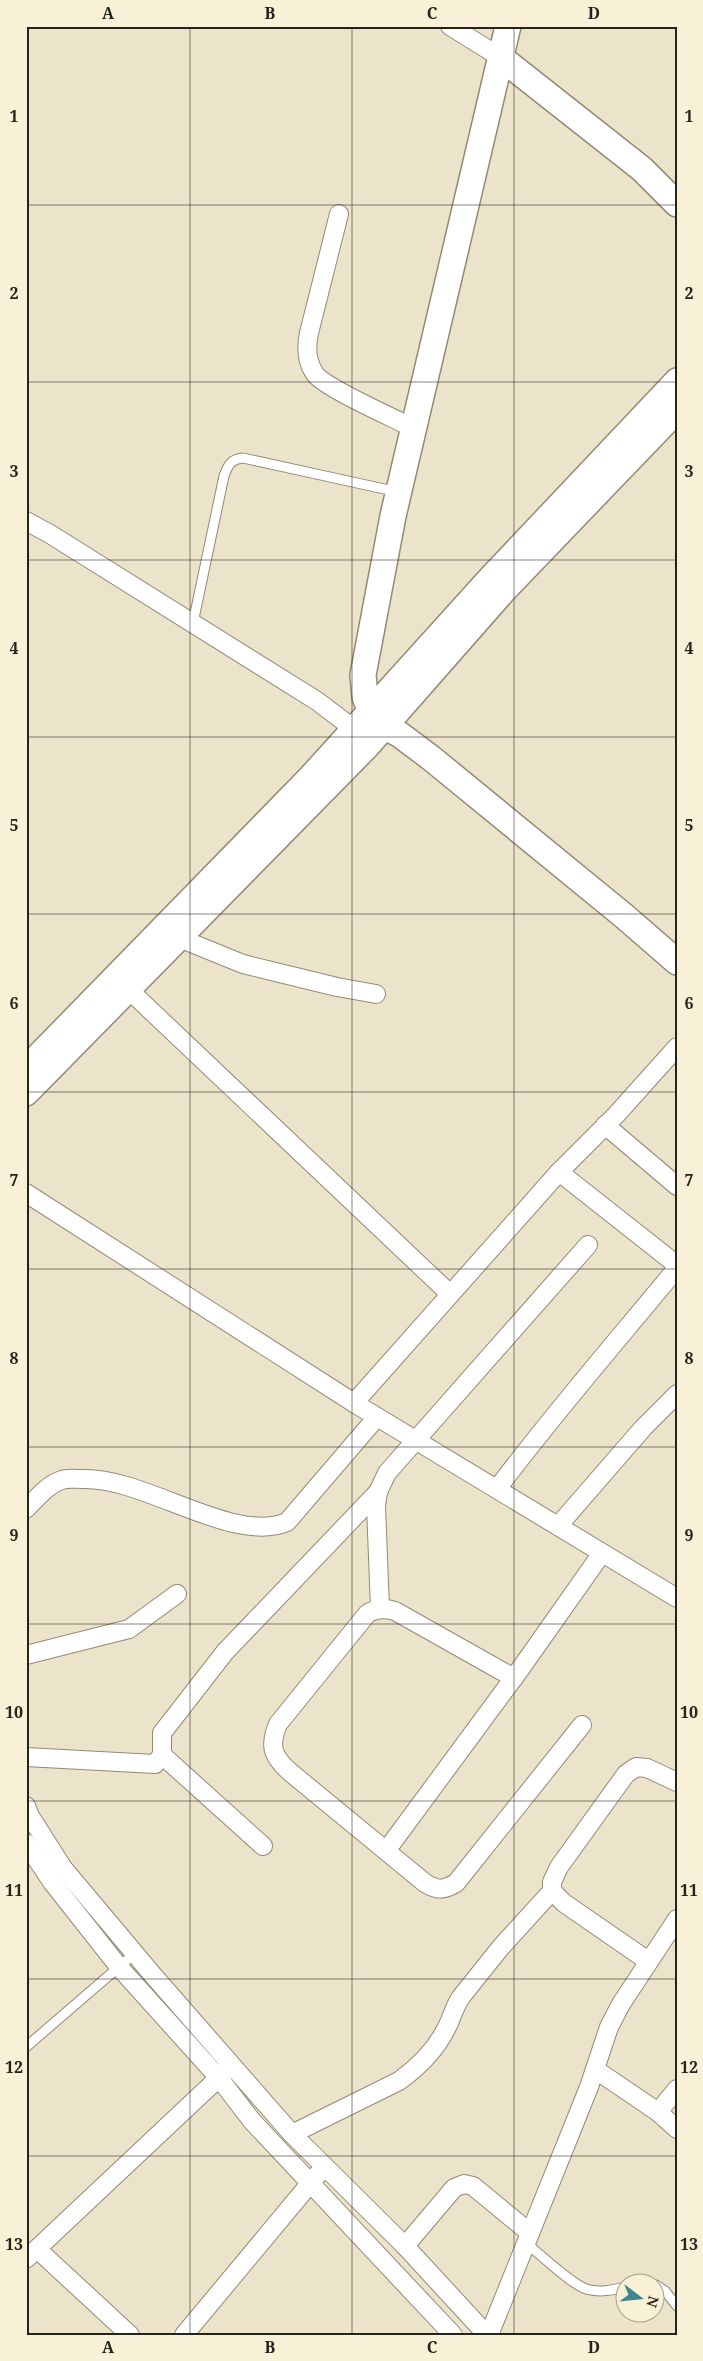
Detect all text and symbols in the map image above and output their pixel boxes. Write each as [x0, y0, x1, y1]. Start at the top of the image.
text: A [102, 2, 115, 24]
text: B [265, 2, 276, 24]
text: C [427, 2, 438, 24]
text: D [588, 2, 600, 24]
text: 1 [9, 105, 19, 127]
text: 1 [684, 105, 694, 127]
text: 2 [9, 282, 19, 304]
text: 2 [684, 282, 694, 304]
text: 3 [9, 460, 19, 482]
text: 3 [684, 460, 694, 482]
text: 4 [9, 637, 19, 659]
text: 4 [684, 637, 694, 659]
text: 5 [9, 814, 19, 836]
text: 5 [684, 814, 694, 836]
text: 6 [9, 992, 19, 1014]
text: 6 [684, 992, 694, 1014]
text: 7 [9, 1169, 19, 1191]
text: 7 [684, 1169, 694, 1191]
text: 8 [9, 1347, 19, 1369]
text: 8 [684, 1347, 694, 1369]
text: 9 [9, 1524, 19, 1546]
text: 9 [684, 1524, 694, 1546]
text: 10 [5, 1701, 23, 1723]
text: 10 [680, 1701, 698, 1723]
text: 11 [5, 1879, 23, 1901]
text: 11 [680, 1879, 698, 1901]
text: 12 [5, 2056, 23, 2078]
text: 12 [680, 2056, 698, 2078]
text: 13 [5, 2233, 23, 2255]
text: 13 [680, 2233, 698, 2255]
north arrow [616, 2274, 666, 2324]
text: N [642, 2294, 664, 2310]
text: A [102, 2336, 115, 2358]
text: B [265, 2336, 276, 2358]
text: C [427, 2336, 438, 2358]
text: D [588, 2336, 600, 2358]

